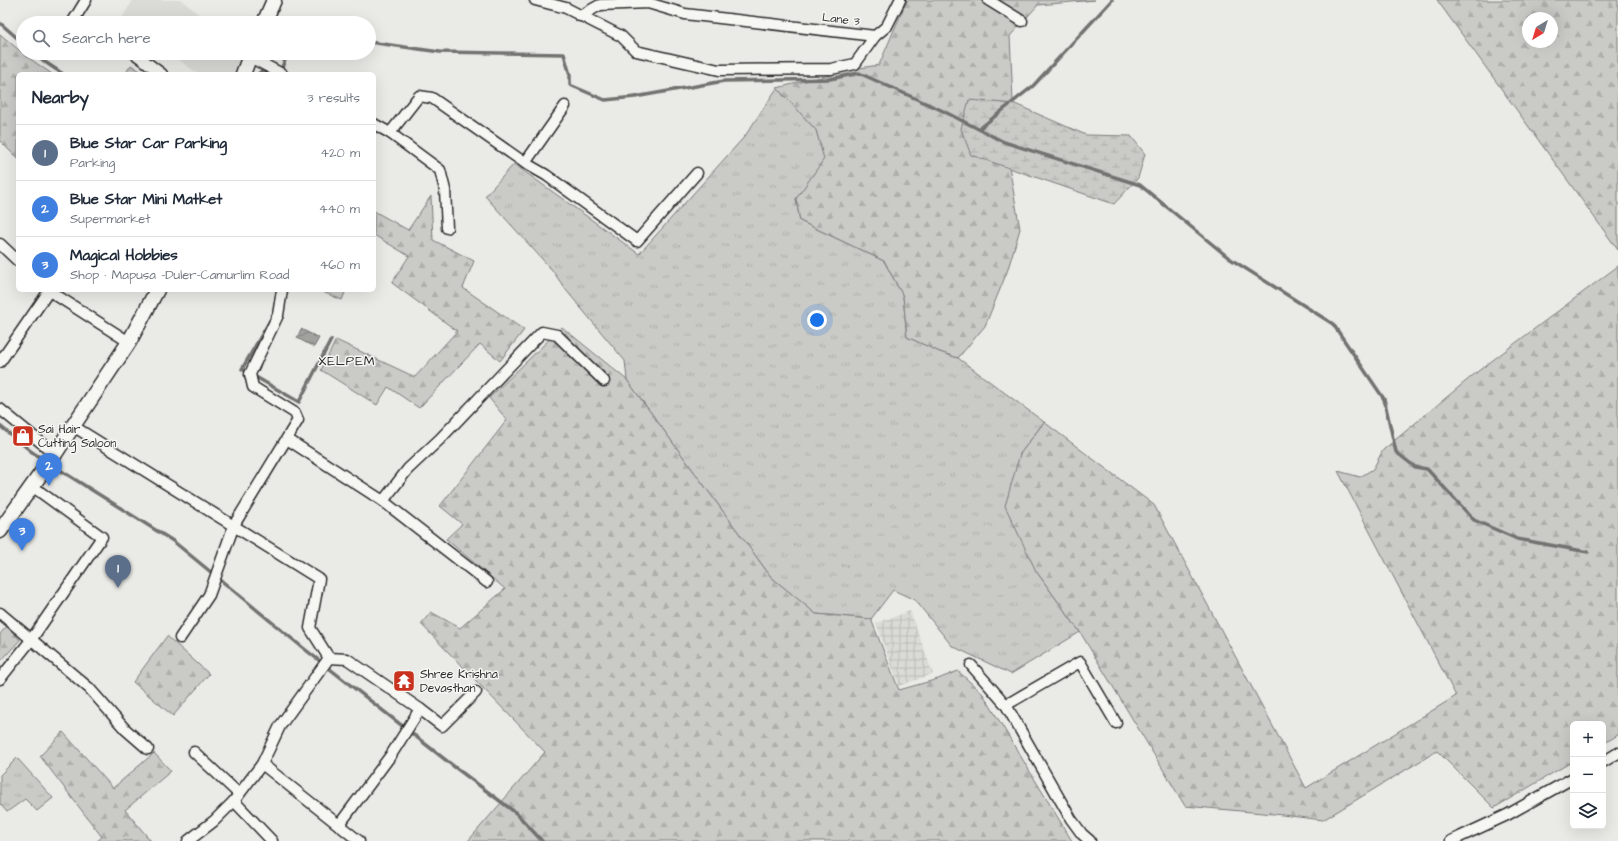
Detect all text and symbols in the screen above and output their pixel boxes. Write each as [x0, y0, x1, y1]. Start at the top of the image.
street label: Lane 3 [821, 9, 861, 30]
north arrow [1522, 12, 1558, 48]
search box [16, 16, 376, 60]
icon: search [30, 27, 52, 49]
text: Search here [62, 28, 151, 49]
text: Nearby [32, 86, 89, 110]
text: 3 results [307, 89, 360, 107]
text: Blue Star Car Parking [70, 133, 227, 154]
text: 1 [44, 144, 46, 162]
text: 420 m [320, 144, 360, 162]
text: Parking [70, 154, 115, 172]
text: Blue Star Mini Matket [70, 189, 222, 210]
text: 2 [41, 200, 49, 218]
text: 440 m [319, 200, 360, 218]
text: Supermarket [70, 210, 151, 228]
text: Magical Hobbies [70, 245, 178, 266]
text: 3 [42, 256, 48, 274]
text: 460 m [319, 256, 360, 274]
text: Shop · Mapusa -Duler-Camurlim Road [70, 266, 289, 284]
your location [807, 310, 827, 330]
district label: XELPEM [318, 352, 376, 370]
place label: Sai Hair Cutting Saloon [38, 421, 116, 453]
shop icon: Sai Hair Cutting Saloon [10, 423, 36, 449]
pin: 2 [36, 453, 62, 486]
pin: 3 [9, 518, 35, 551]
pin: 1 [105, 555, 131, 588]
place label: Shree Krishna Devasthan [420, 666, 498, 697]
temple icon: Shree Krishna Devasthan [391, 668, 417, 694]
map controls [1570, 721, 1606, 829]
button: + [1570, 721, 1606, 757]
button: − [1570, 757, 1606, 793]
button: layers [1570, 793, 1606, 829]

